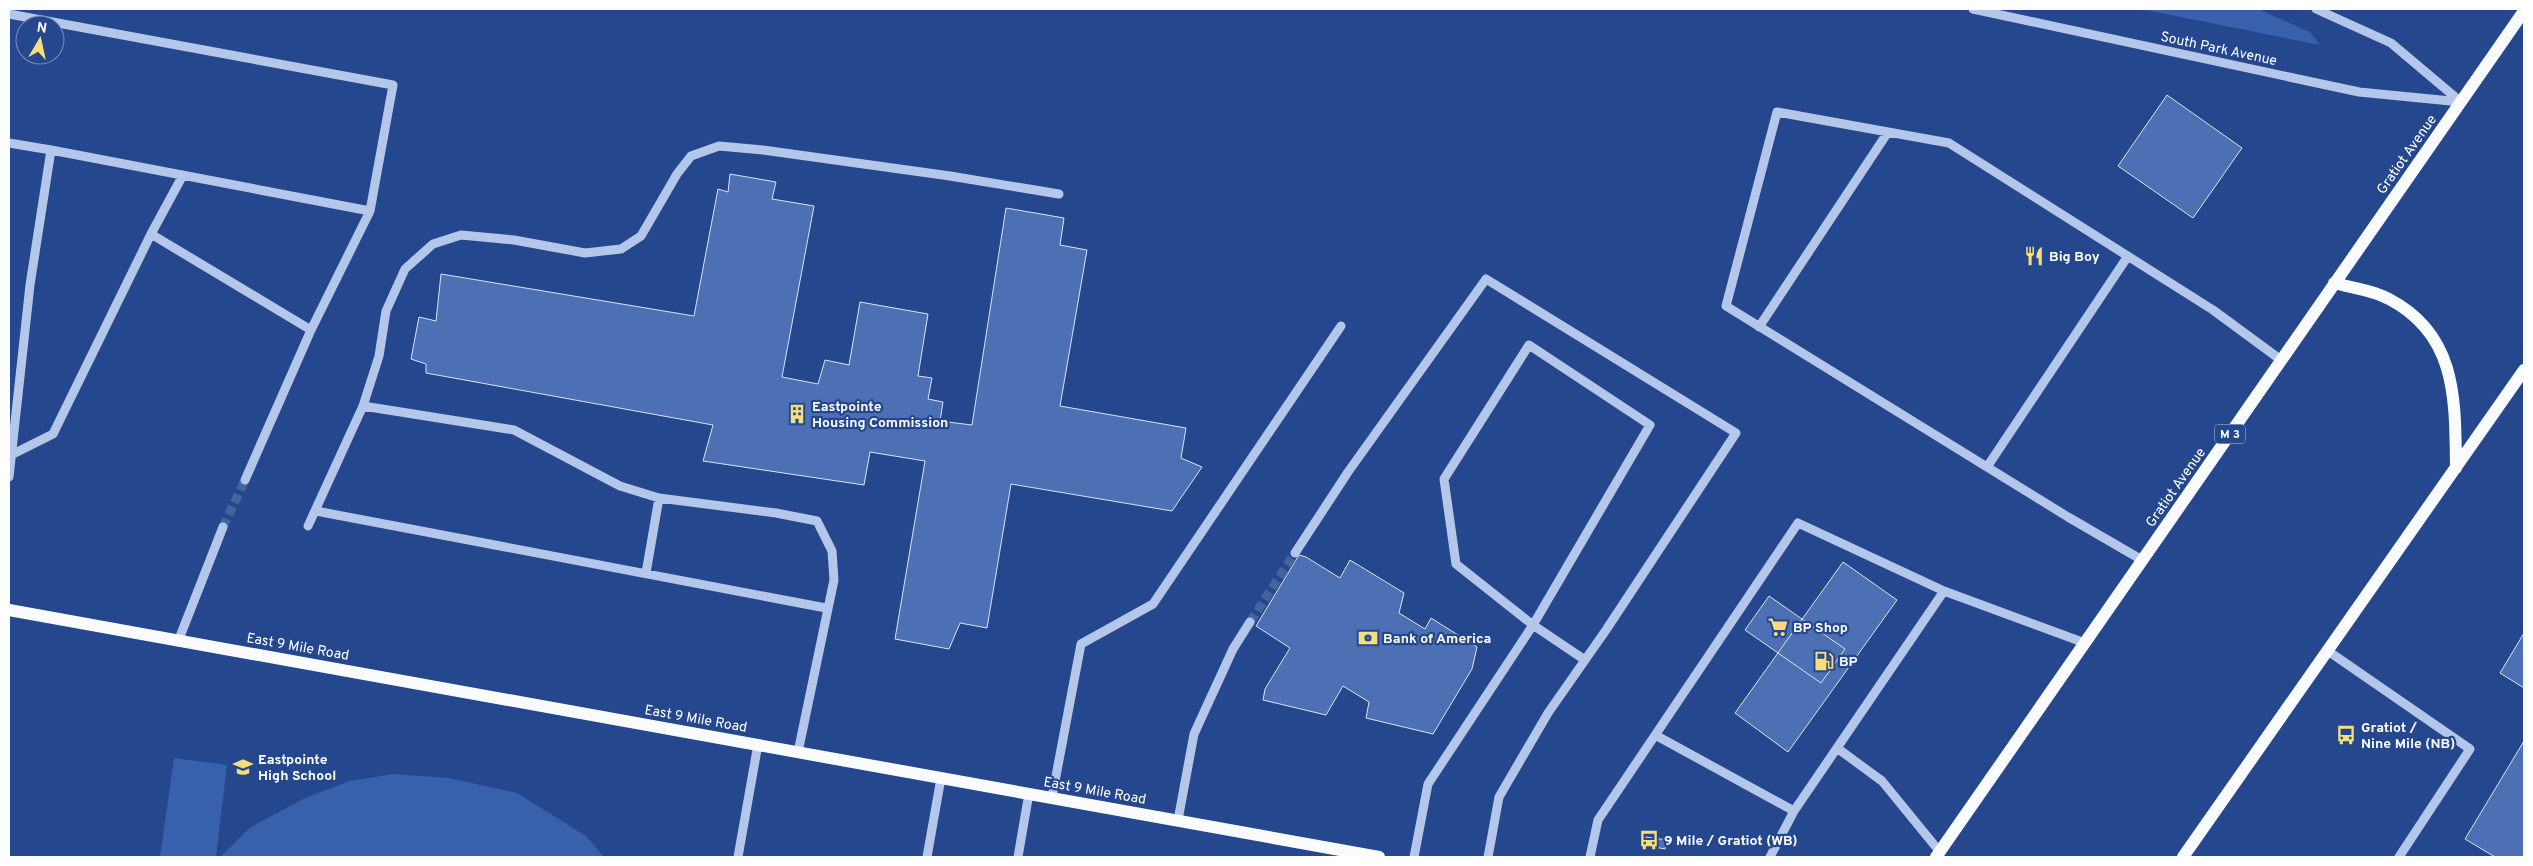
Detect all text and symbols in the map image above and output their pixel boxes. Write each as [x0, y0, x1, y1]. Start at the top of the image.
north arrow [15, 15, 65, 65]
text: N [35, 19, 48, 38]
street label: South Park Avenue [2159, 29, 2278, 70]
street label: Gratiot Avenue [2374, 112, 2441, 198]
restaurant icon: Big Boy [2023, 245, 2045, 267]
place label: Big Boy [2049, 249, 2100, 266]
place label: Eastpointe Housing Commission [812, 399, 948, 432]
building icon: Eastpointe Housing Commission [786, 403, 808, 425]
road number: M 3 [2215, 424, 2245, 444]
street label: Gratiot Avenue [2143, 445, 2210, 531]
supermarket icon: BP Shop [1767, 616, 1789, 638]
place label: BP Shop [1793, 620, 1848, 637]
bank icon: Bank of America [1357, 627, 1379, 649]
street label: East 9 Mile Road [245, 630, 350, 665]
place label: Bank of America [1383, 631, 1491, 648]
fuel station icon: BP [1813, 650, 1835, 672]
place label: BP [1839, 654, 1858, 671]
street label: East 9 Mile Road [643, 702, 748, 737]
place label: Gratiot / Nine Mile (NB) [2361, 720, 2455, 753]
bus stop icon: Gratiot / Nine Mile (NB) [2335, 724, 2357, 746]
place label: Eastpointe High School [258, 752, 336, 785]
school or university icon: Eastpointe High School [232, 756, 254, 778]
street label: East 9 Mile Road [1042, 774, 1147, 809]
bus stop icon: 9 Mile / Gratiot (WB) [1638, 829, 1660, 851]
place label: 9 Mile / Gratiot (WB) [1664, 833, 1798, 850]

